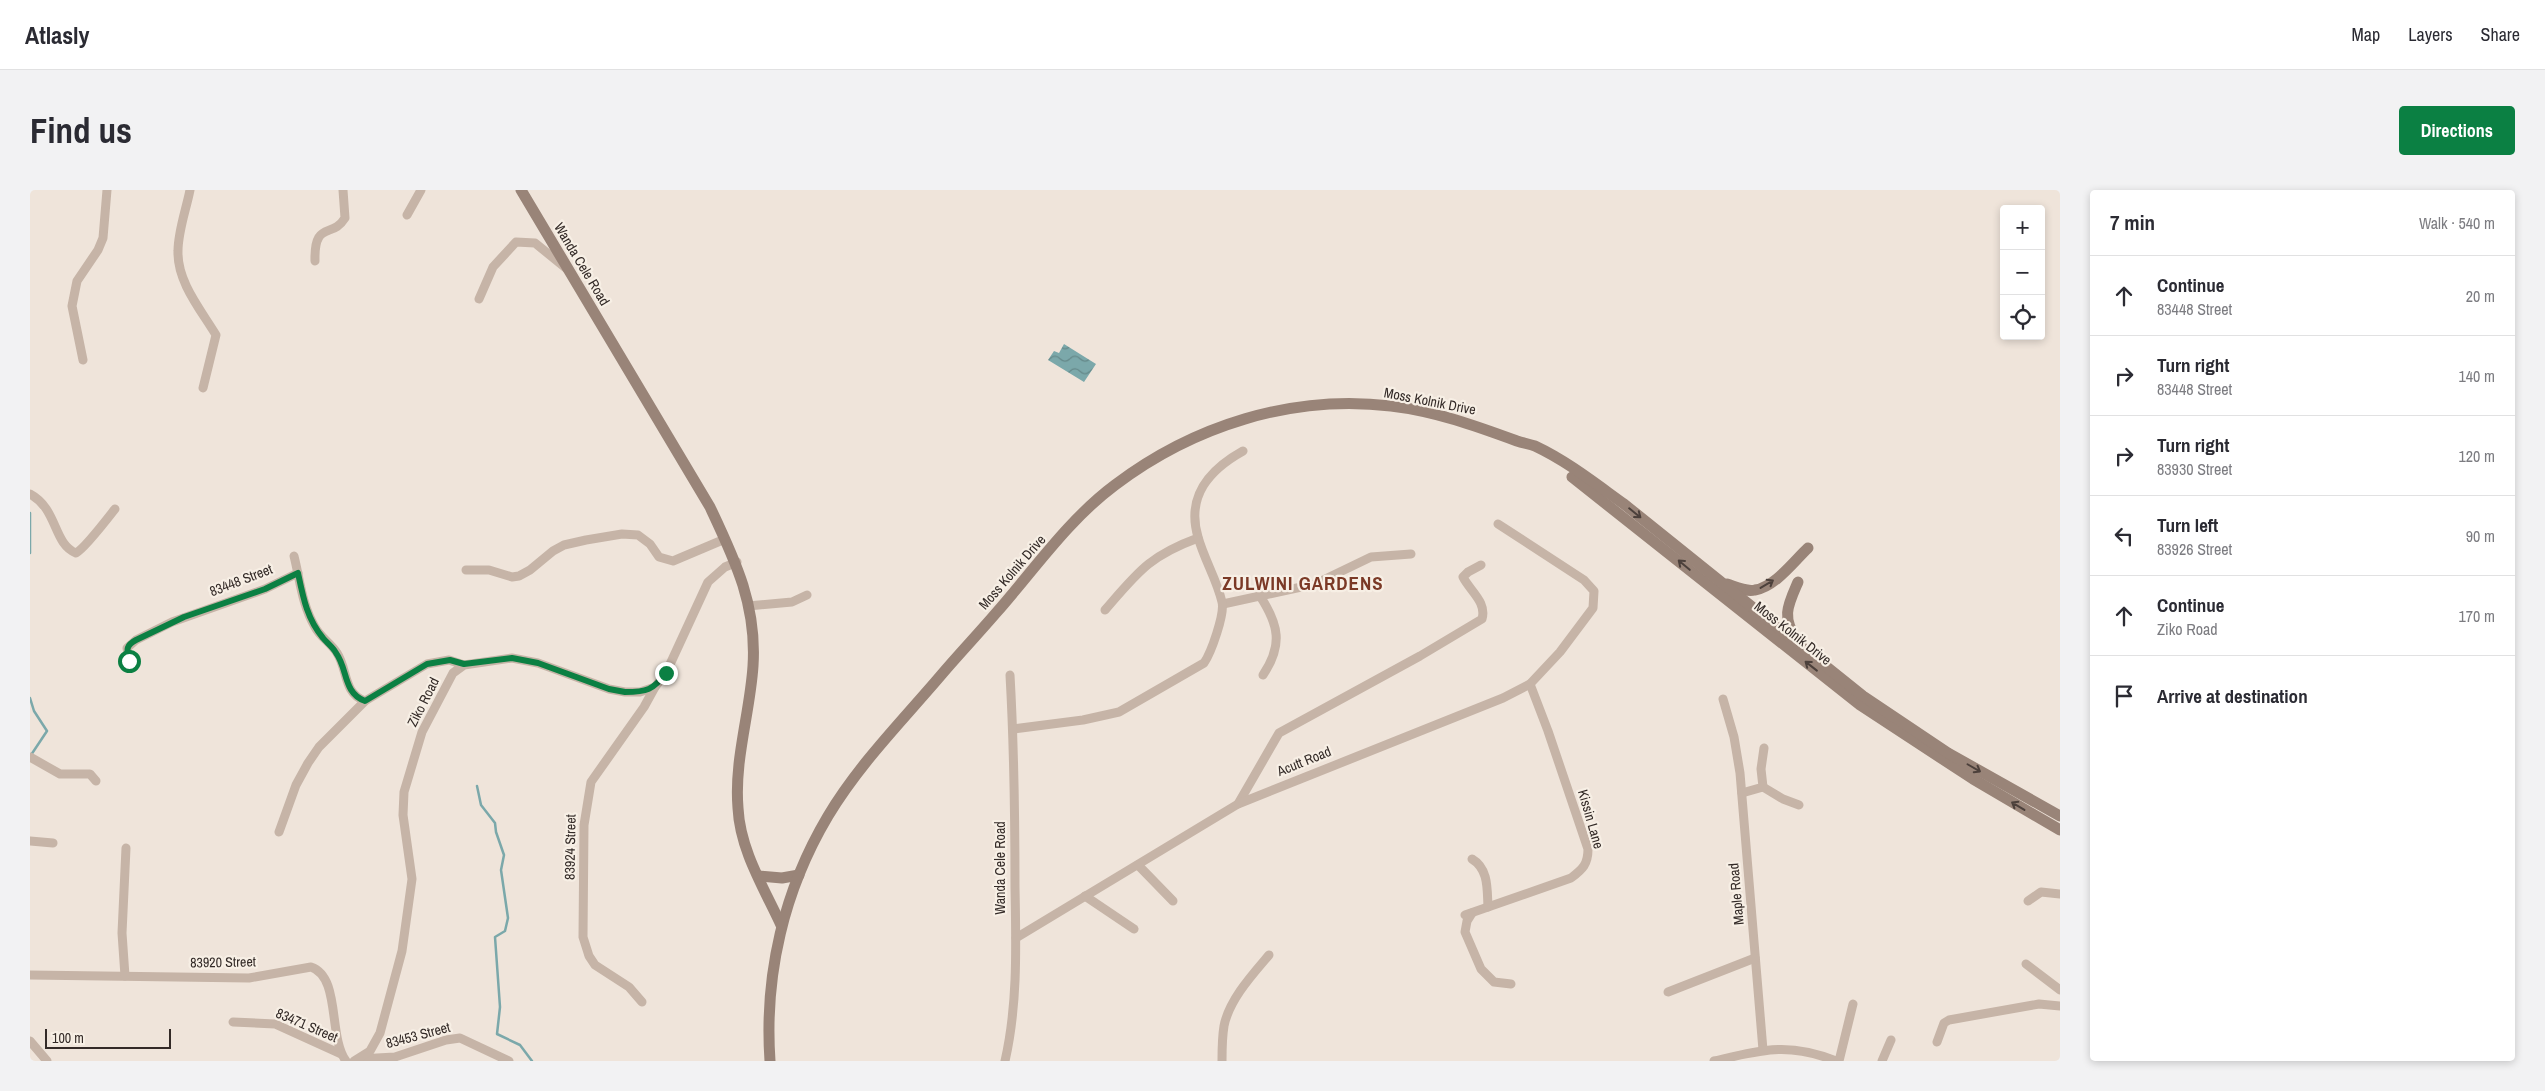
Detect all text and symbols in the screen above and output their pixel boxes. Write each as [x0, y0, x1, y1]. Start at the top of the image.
text: Atlasly [25, 19, 90, 51]
text: Map [2352, 22, 2380, 47]
text: Layers [2408, 22, 2453, 47]
text: Share [2481, 22, 2520, 47]
button: Directions [2399, 106, 2515, 155]
text: Find us [30, 107, 132, 154]
map controls [2000, 205, 2045, 340]
button: + [2000, 205, 2045, 250]
text: 7 min [2110, 208, 2155, 237]
text: Walk · 540 m [2419, 212, 2495, 234]
street label: Wanda Cele Road [550, 219, 614, 309]
button: − [2000, 250, 2045, 295]
text: Continue [2157, 272, 2225, 298]
icon: ahead [2110, 282, 2138, 310]
text: 20 m [2466, 285, 2495, 307]
button: locate [2000, 295, 2045, 340]
text: 83448 Street [2157, 298, 2232, 320]
text: Turn right [2157, 352, 2229, 378]
icon: right [2110, 362, 2138, 390]
text: 140 m [2459, 365, 2495, 387]
text: 83448 Street [2157, 378, 2232, 400]
street label: Moss Kolnik Drive [1383, 383, 1477, 419]
text: Turn right [2157, 432, 2229, 458]
icon: right [2110, 442, 2138, 470]
text: 120 m [2459, 445, 2495, 467]
text: 83930 Street [2157, 458, 2232, 480]
one-way arrow [1628, 507, 1641, 518]
text: Turn left [2157, 512, 2218, 538]
icon: left [2110, 522, 2138, 550]
text: 90 m [2466, 525, 2495, 547]
street label: Moss Kolnik Drive [975, 531, 1049, 613]
text: 83926 Street [2157, 538, 2232, 560]
one-way arrow [1677, 559, 1690, 570]
street label: 83448 Street [207, 560, 275, 600]
district label: ZULWINI GARDENS [1222, 570, 1384, 596]
one-way arrow [1759, 579, 1773, 589]
text: Continue [2157, 592, 2225, 618]
street label: Moss Kolnik Drive [1751, 597, 1835, 669]
icon: ahead [2110, 602, 2138, 630]
text: 170 m [2459, 605, 2495, 627]
text: Ziko Road [2157, 618, 2218, 640]
route start [118, 650, 141, 673]
one-way arrow [1804, 661, 1817, 672]
route end [655, 662, 678, 685]
street label: Ziko Road [403, 674, 443, 730]
icon: arrive [2110, 682, 2138, 710]
text: Arrive at destination [2157, 683, 2308, 709]
street label: Acutt Road [1273, 742, 1334, 780]
one-way arrow [1966, 763, 1981, 773]
street label: Kissin Lane [1574, 787, 1608, 851]
one-way arrow [2011, 800, 2025, 810]
street label: 83924 Street [560, 814, 580, 880]
street label: Wanda Cele Road [991, 821, 1009, 915]
street label: Maple Road [1724, 862, 1748, 926]
street label: 83920 Street [190, 952, 256, 972]
street label: 83471 Street [273, 1004, 341, 1046]
street label: 83453 Street [384, 1018, 452, 1052]
scale bar [45, 1026, 171, 1049]
text: 100 m [52, 1029, 84, 1047]

